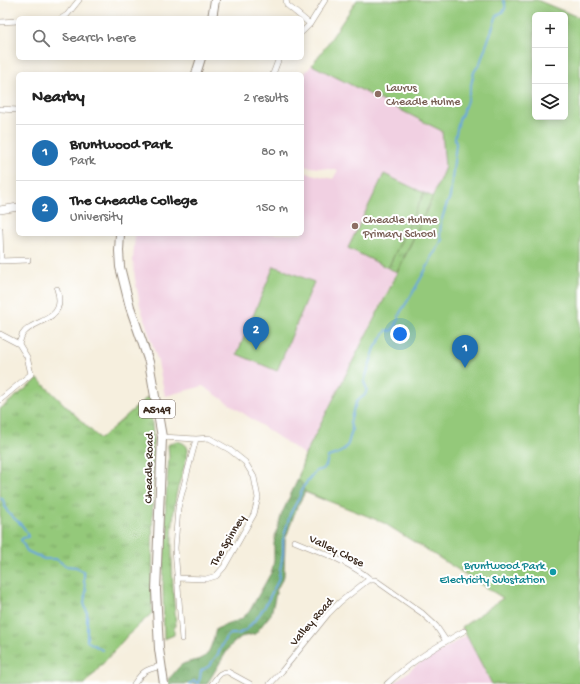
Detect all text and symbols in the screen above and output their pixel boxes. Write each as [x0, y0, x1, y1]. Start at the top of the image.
map controls [532, 12, 568, 120]
button: + [532, 12, 568, 48]
search box [16, 16, 304, 60]
icon: search [30, 27, 52, 49]
text: Search here [62, 29, 136, 47]
button: − [532, 48, 568, 84]
place label: Laurus Cheadle Hulme [386, 82, 461, 110]
button: layers [532, 84, 568, 120]
text: Nearby [32, 88, 85, 108]
marker: Laurus Cheadle Hulme [373, 89, 383, 99]
text: 2 results [243, 91, 288, 106]
text: Bruntwood Park [70, 136, 171, 154]
text: 1 [42, 145, 48, 160]
text: 80 m [261, 145, 288, 160]
text: Park [70, 154, 95, 169]
text: The Cheadle College [70, 192, 197, 210]
text: 2 [42, 201, 48, 216]
text: 150 m [256, 201, 288, 216]
text: University [70, 210, 123, 225]
place label: Cheadle Hulme Primary School [362, 214, 438, 242]
marker: Cheadle Hulme Primary School [350, 221, 360, 231]
pin: 2 [243, 317, 269, 350]
your location [390, 324, 410, 344]
pin: 1 [452, 335, 478, 368]
road number: A5149 [139, 400, 175, 418]
street label: Cheadle Road [142, 432, 158, 504]
street label: The Spinney [207, 513, 250, 570]
street label: Valley Close [305, 532, 367, 571]
place label: Bruntwood Park Electricity Substation [440, 560, 547, 588]
marker: Bruntwood Park Electricity Substation [548, 567, 558, 577]
street label: Valley Road [287, 594, 338, 650]

